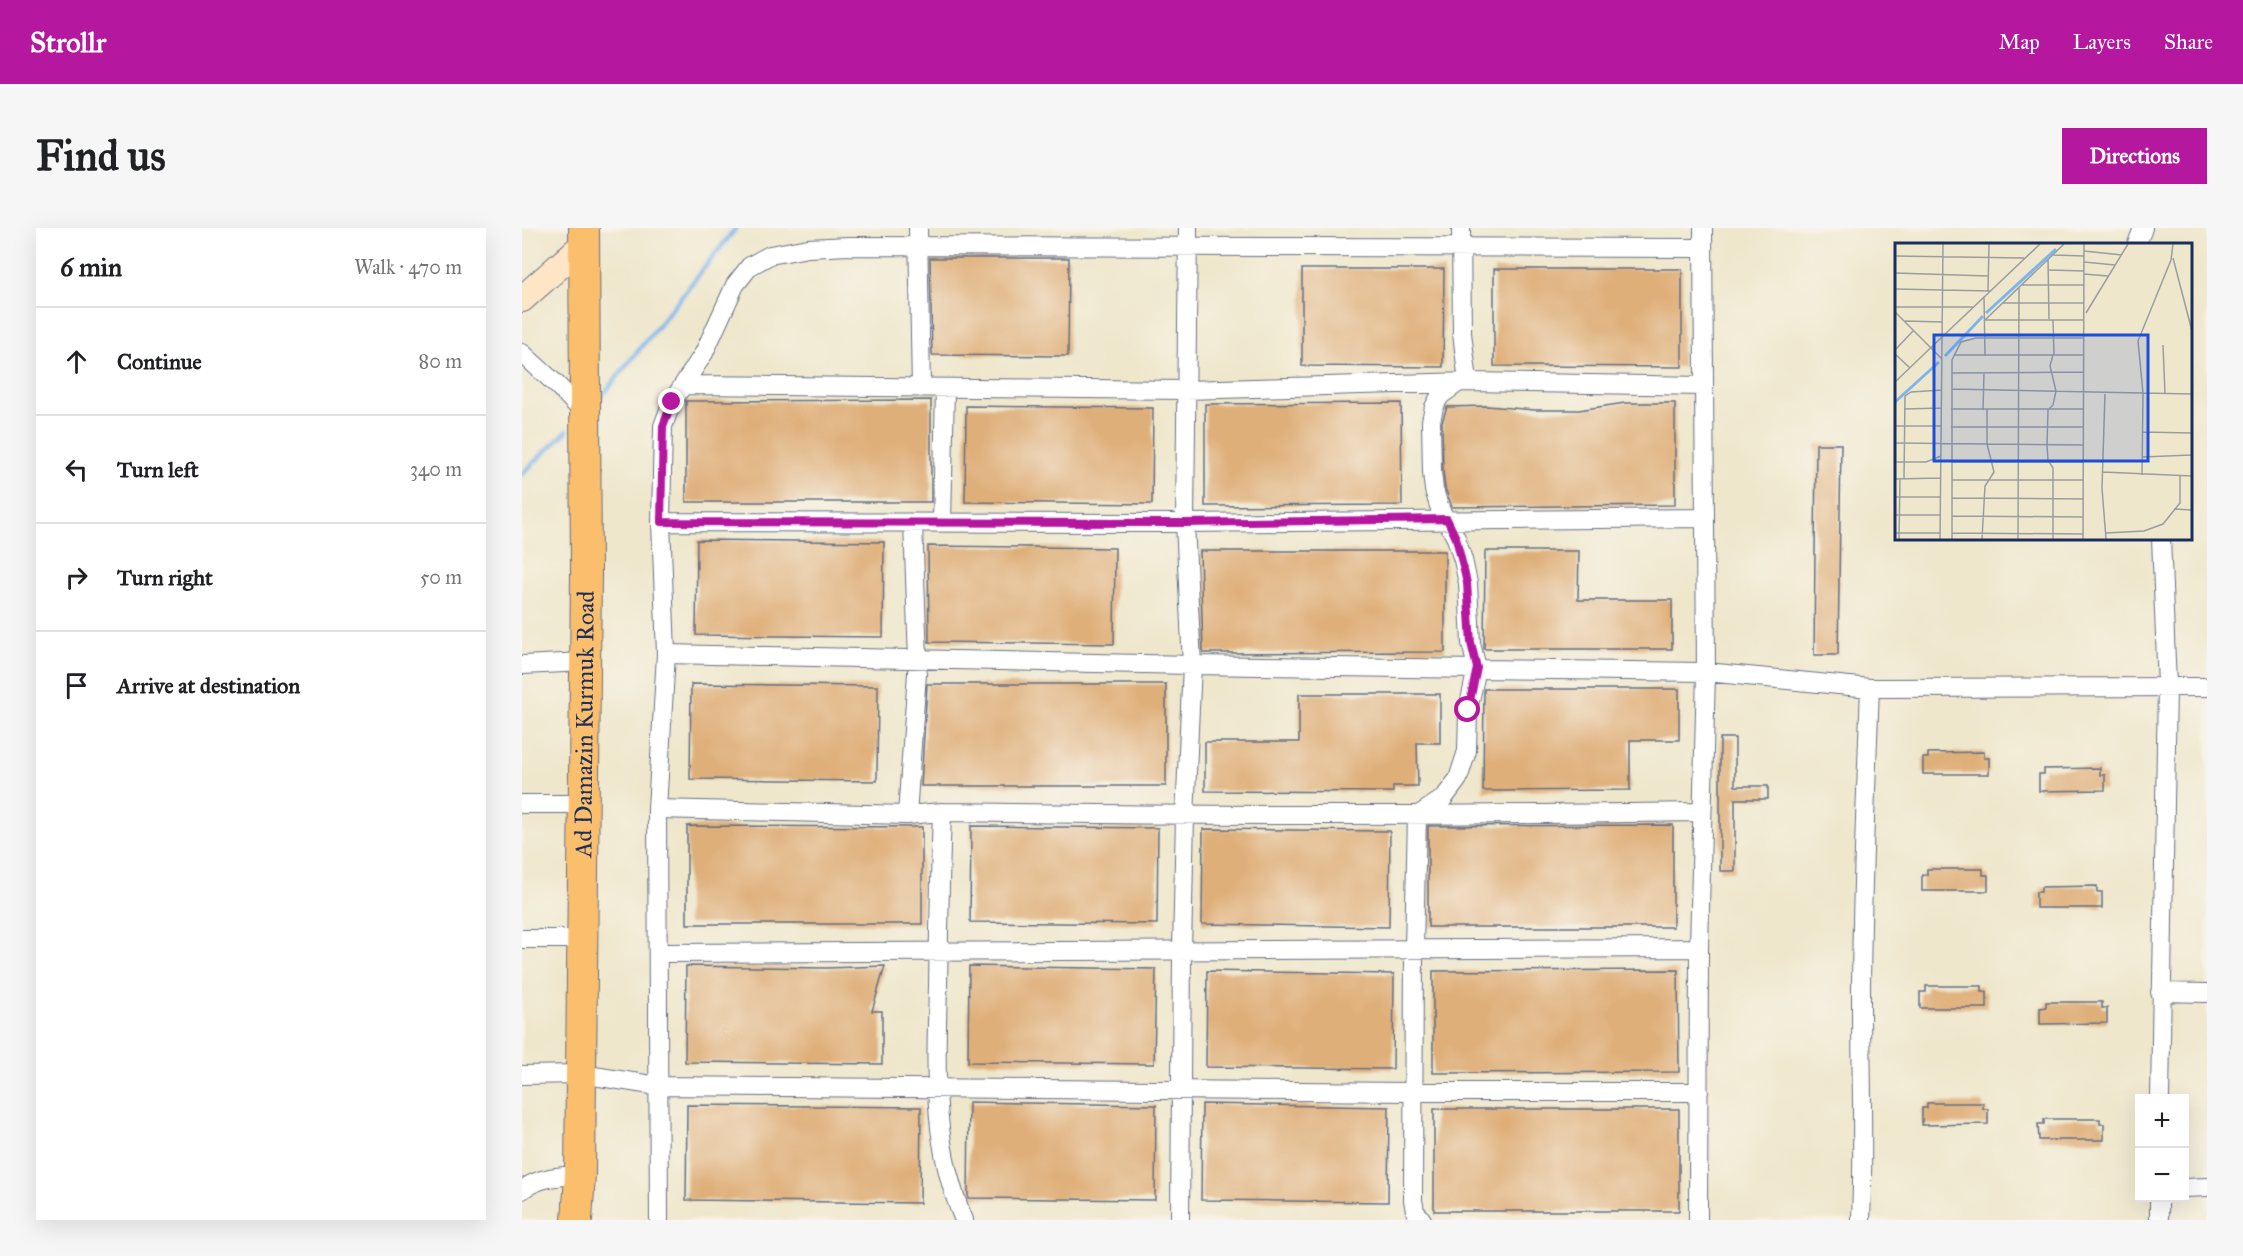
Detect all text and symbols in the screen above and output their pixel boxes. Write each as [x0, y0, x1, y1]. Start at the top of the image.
text: Strollr [30, 25, 106, 60]
text: Map [1999, 29, 2040, 55]
text: Layers [2073, 29, 2131, 55]
text: Share [2164, 29, 2213, 55]
button: Directions [2062, 128, 2207, 184]
text: Find us [36, 130, 166, 182]
inset map [1895, 243, 2192, 540]
text: 6 min [60, 251, 122, 283]
text: Walk · 470 m [354, 255, 462, 279]
icon: ahead [60, 345, 93, 378]
text: Continue [117, 348, 202, 375]
text: 80 m [419, 349, 462, 373]
route end [658, 388, 684, 414]
icon: left [60, 453, 93, 486]
text: Turn left [117, 456, 199, 483]
text: 340 m [410, 457, 462, 481]
icon: right [60, 561, 93, 594]
text: Turn right [117, 564, 213, 591]
text: 50 m [420, 565, 462, 589]
street label: Ad Damazin Kurmuk Road [568, 590, 601, 859]
icon: arrive [60, 669, 93, 702]
text: Arrive at destination [117, 672, 300, 699]
route start [1454, 696, 1480, 722]
map controls [2135, 1094, 2189, 1202]
button: + [2135, 1094, 2189, 1148]
button: − [2135, 1148, 2189, 1202]

